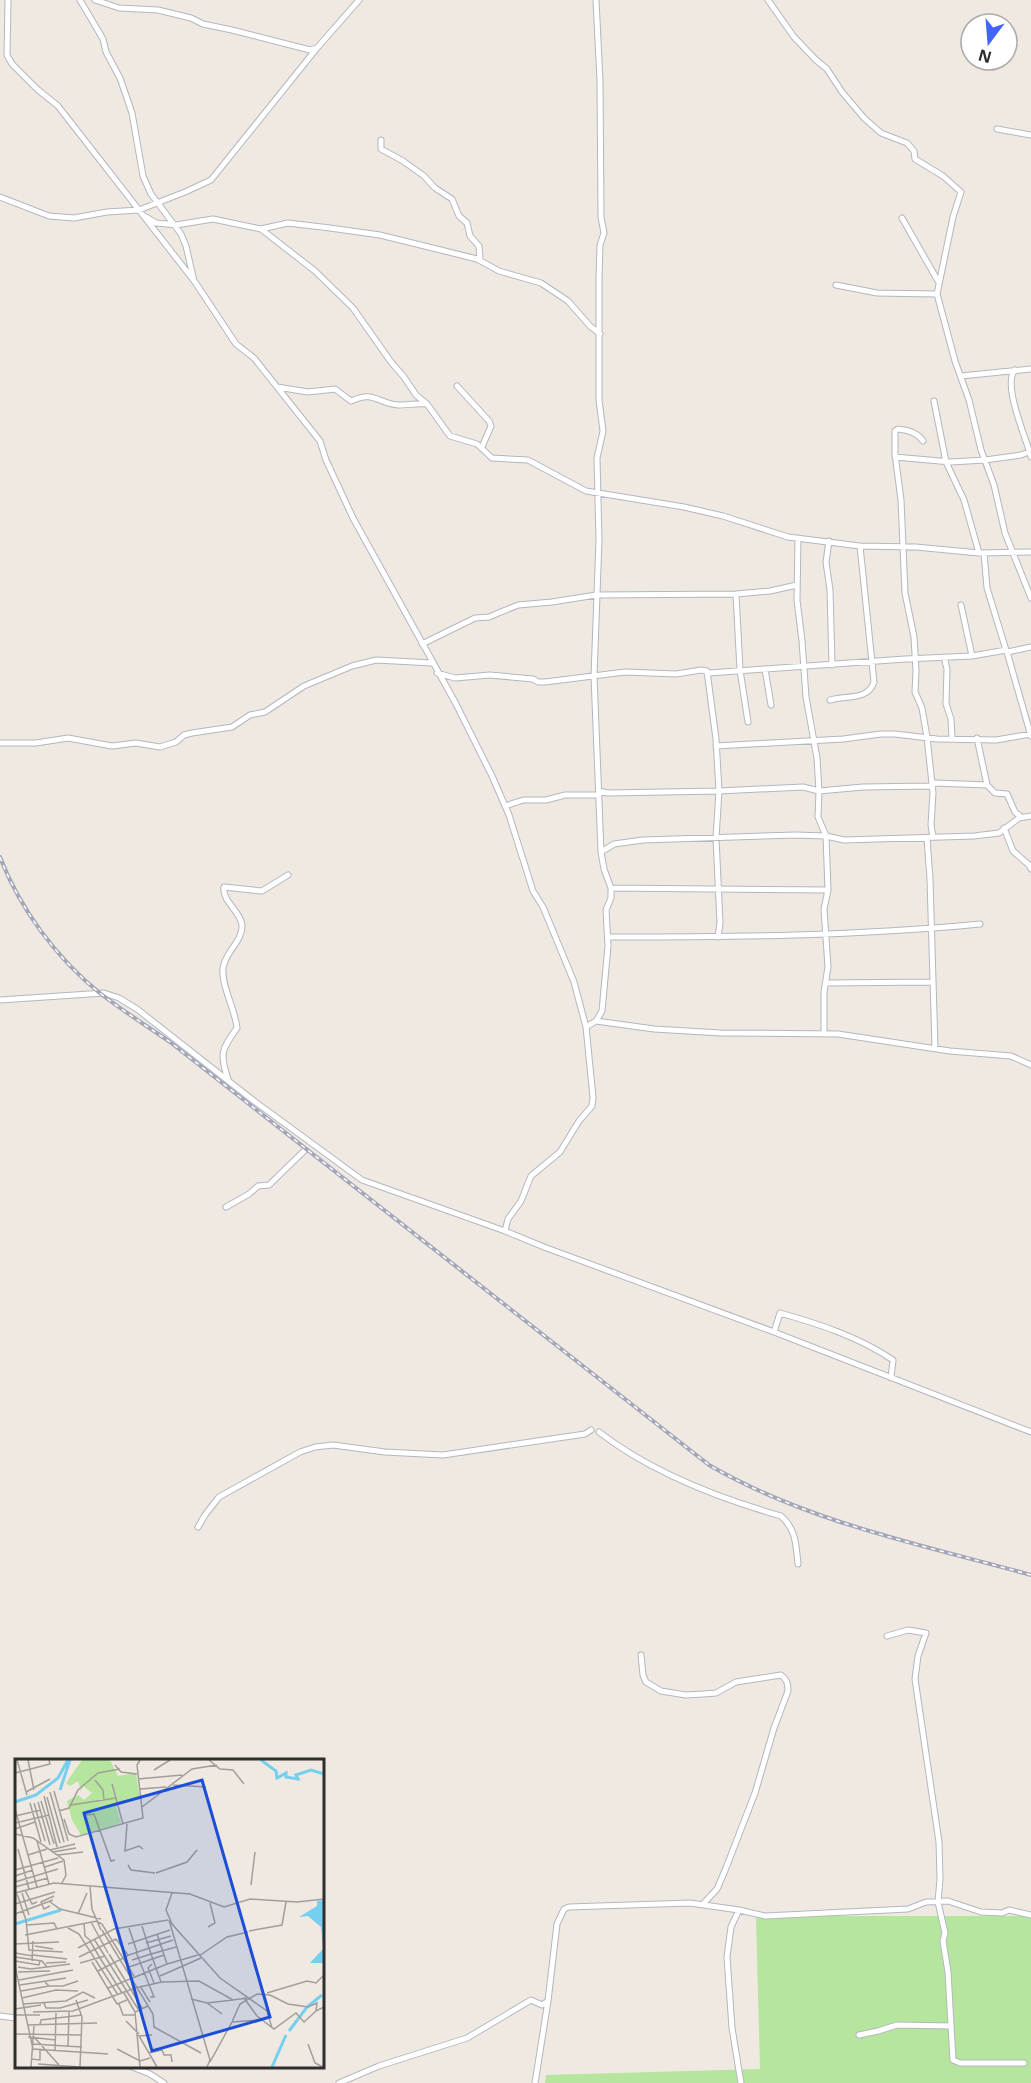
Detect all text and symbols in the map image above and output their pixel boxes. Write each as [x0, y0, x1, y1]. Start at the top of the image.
north arrow [959, 12, 1019, 72]
text: N [976, 44, 994, 69]
inset map [15, 1759, 324, 2068]

